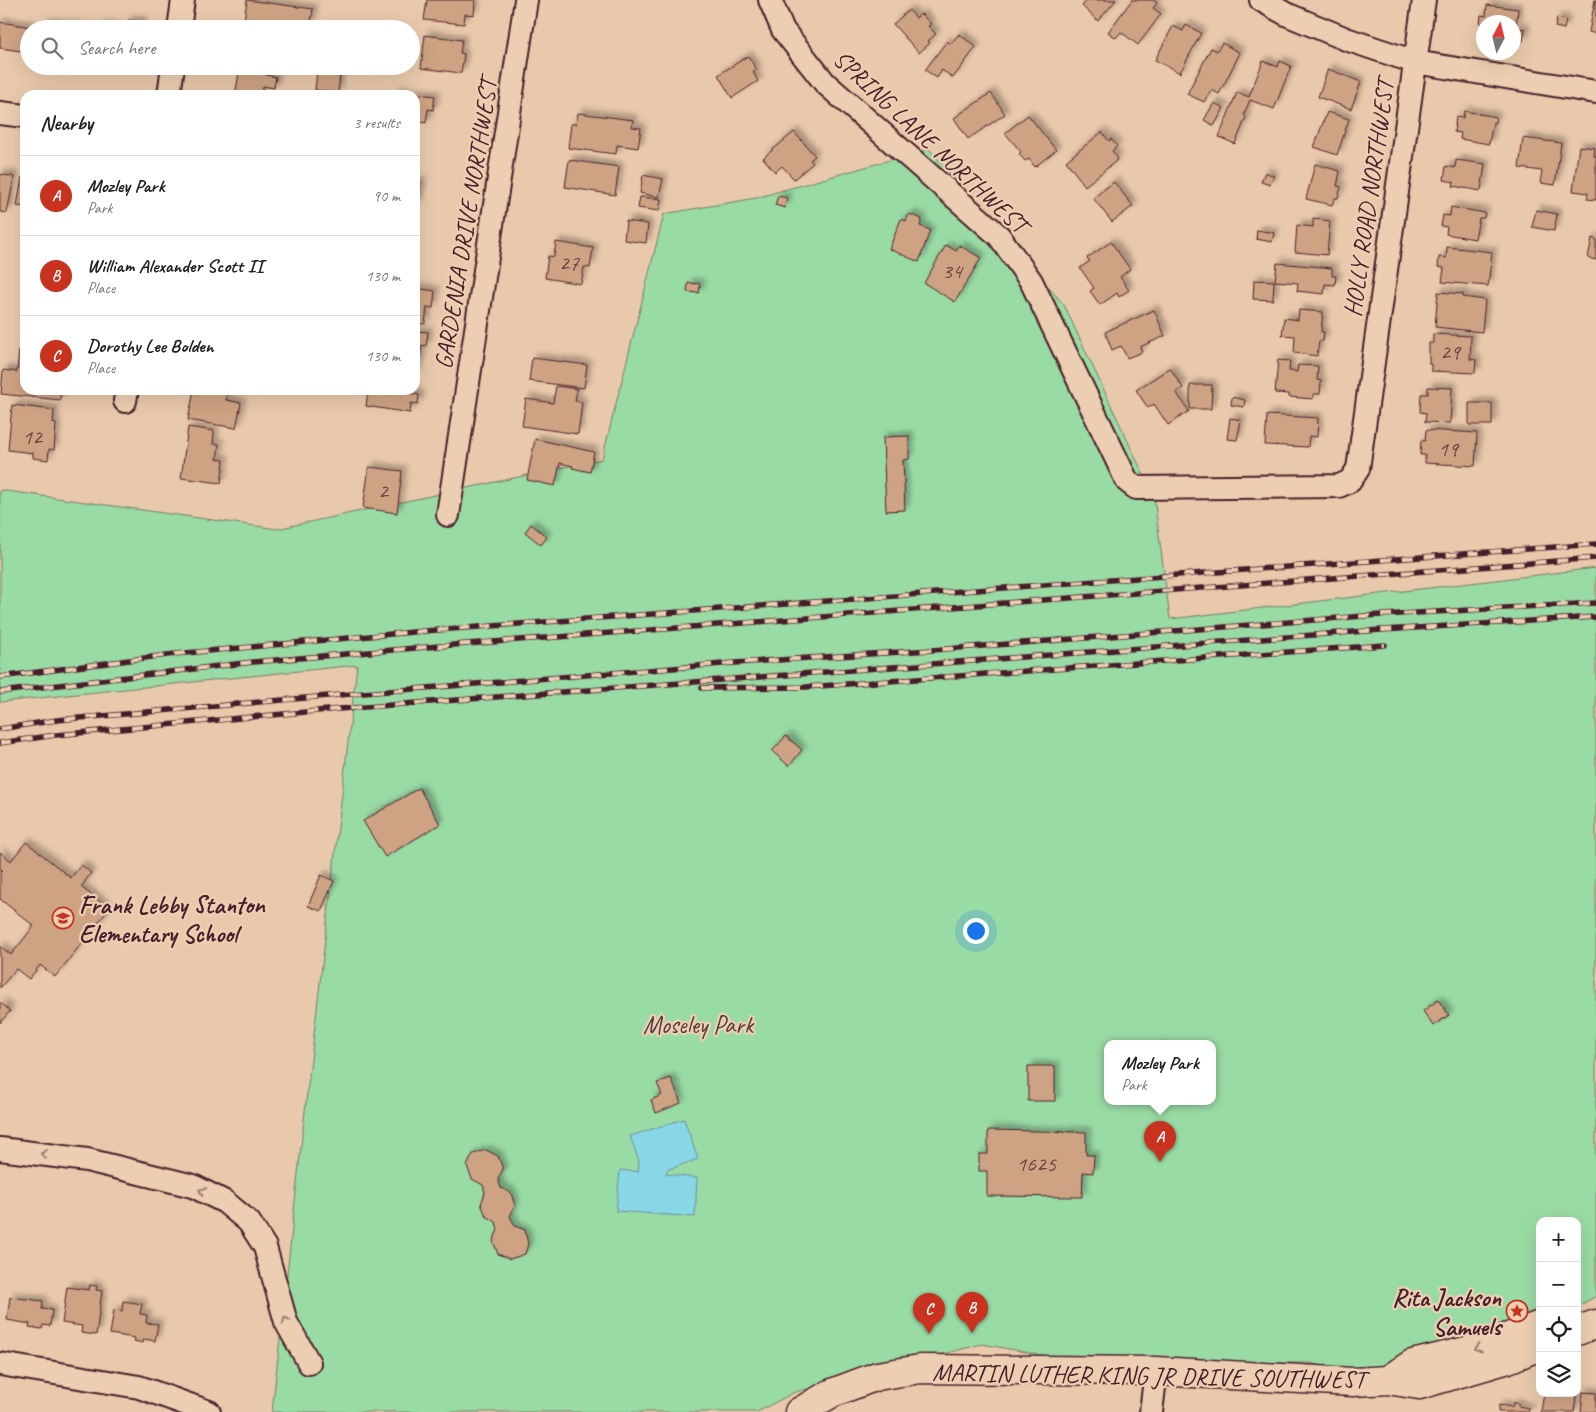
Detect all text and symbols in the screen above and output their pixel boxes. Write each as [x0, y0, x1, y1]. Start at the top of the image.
north arrow [1476, 15, 1521, 60]
search box [20, 20, 420, 75]
icon: search [38, 34, 66, 62]
text: Search here [78, 36, 155, 60]
street label: SPRING LANE NORTHWEST [826, 43, 1039, 245]
street label: GARDENIA DRIVE NORTHWEST [427, 71, 506, 371]
street label: HOLLY ROAD NORTHWEST [1336, 72, 1402, 319]
text: Nearby [40, 110, 93, 136]
text: 3 results [353, 113, 400, 133]
text: Mozley Park [87, 174, 165, 198]
text: A [52, 186, 60, 206]
text: 90 m [373, 186, 400, 206]
text: Park [87, 198, 112, 218]
house number: 27 [559, 249, 580, 277]
text: William Alexander Scott II [87, 254, 263, 278]
house number: 34 [942, 257, 964, 285]
text: B [52, 266, 60, 286]
text: 130 m [366, 266, 400, 286]
text: Place [87, 278, 115, 298]
text: Dorothy Lee Bolden [87, 334, 213, 358]
house number: 29 [1440, 338, 1462, 366]
text: C [52, 346, 60, 366]
text: 130 m [366, 346, 400, 366]
text: Place [87, 358, 115, 378]
house number: 12 [22, 423, 44, 451]
house number: 19 [1438, 435, 1460, 463]
house number: 2 [378, 477, 390, 505]
place label: Frank Lebby Stanton Elementary School [79, 889, 266, 950]
school or university icon: Frank Lebby Stanton Elementary School [51, 906, 75, 930]
your location [963, 918, 989, 944]
park label: Moseley Park [643, 1009, 755, 1041]
popup [1104, 1040, 1216, 1105]
text: Mozley Park [1121, 1051, 1199, 1075]
text: Park [1121, 1075, 1147, 1095]
pin: A [1144, 1121, 1176, 1162]
one-way arrow [40, 1150, 49, 1160]
house number: 1625 [1016, 1150, 1057, 1178]
one-way arrow [198, 1186, 207, 1197]
map controls [1536, 1217, 1581, 1397]
button: + [1536, 1217, 1581, 1262]
button: − [1536, 1262, 1581, 1307]
place label: Rita Jackson Samuels [1392, 1282, 1503, 1343]
pin: B [956, 1292, 988, 1333]
pin: C [913, 1293, 945, 1334]
place icon: Rita Jackson Samuels [1505, 1299, 1529, 1323]
button: locate [1536, 1307, 1581, 1352]
one-way arrow [282, 1316, 292, 1325]
one-way arrow [1473, 1342, 1482, 1353]
button: layers [1536, 1352, 1581, 1397]
street label: MARTIN LUTHER KING JR DRIVE SOUTHWEST [932, 1356, 1372, 1396]

